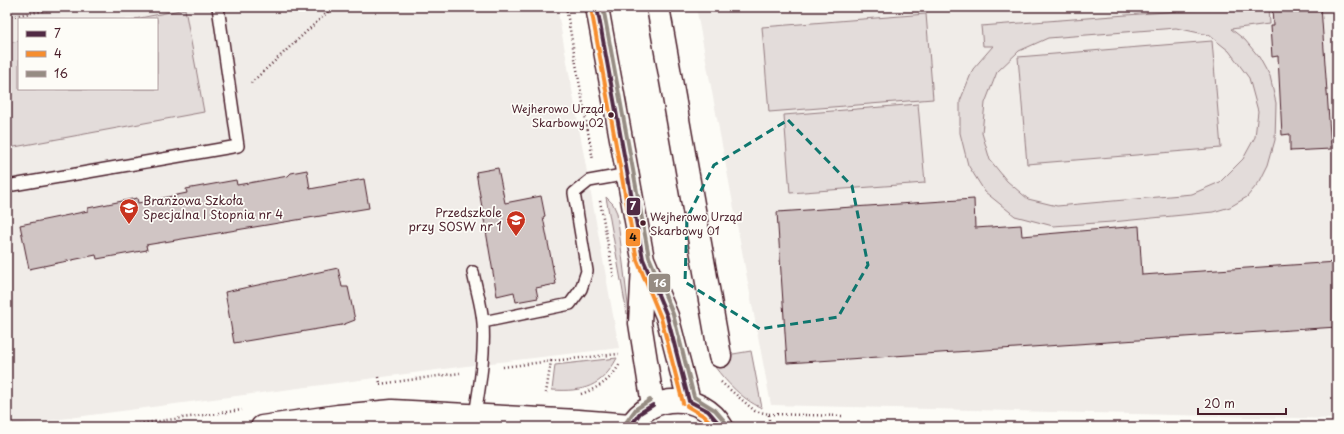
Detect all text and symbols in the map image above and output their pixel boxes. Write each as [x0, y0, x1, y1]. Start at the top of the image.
legend [18, 18, 158, 90]
text: 7 [54, 24, 61, 42]
text: 4 [54, 44, 62, 62]
text: 16 [54, 64, 68, 82]
place label: Wejherowo Urząd Skarbowy 02 [511, 100, 604, 131]
marker: Wejherowo Urząd Skarbowy 02 [606, 110, 616, 120]
place label: Branżowa Szkoła Specjalna I Stopnia nr 4 [143, 191, 283, 223]
school or university icon: Branżowa Szkoła Specjalna I Stopnia nr 4 [118, 197, 140, 225]
line badge: 7 [626, 197, 641, 216]
text: 7 [630, 197, 637, 214]
place label: Przedszkole przy SOSW nr 1 [408, 203, 502, 235]
place label: Wejherowo Urząd Skarbowy 01 [650, 208, 743, 239]
school or university icon: Przedszkole przy SOSW nr 1 [505, 209, 527, 237]
marker: Wejherowo Urząd Skarbowy 01 [638, 218, 648, 228]
line badge: 4 [625, 228, 641, 247]
text: 4 [629, 228, 637, 245]
line badge: 16 [648, 273, 671, 293]
text: 16 [653, 274, 667, 291]
scale bar [1198, 390, 1286, 416]
text: 20 m [1204, 394, 1235, 412]

